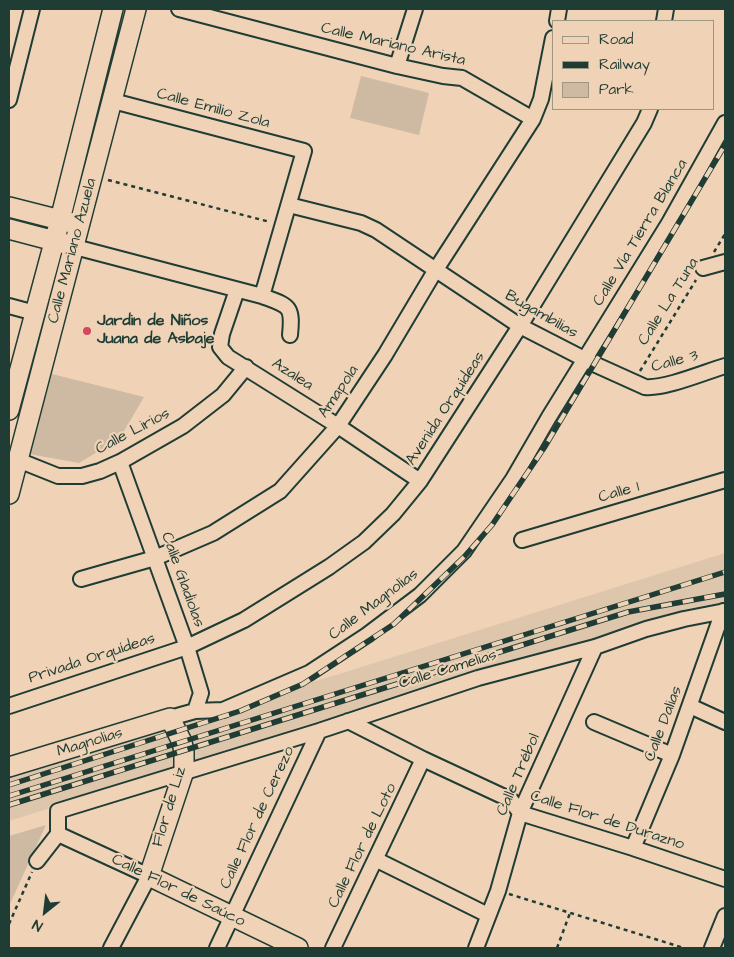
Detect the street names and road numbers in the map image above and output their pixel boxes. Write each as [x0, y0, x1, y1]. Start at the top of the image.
street label: Calle Mariano Arista [319, 19, 467, 71]
street label: Calle Emilio Zola [154, 85, 272, 133]
street label: Calle Vía Tierra Blanca [589, 156, 693, 310]
street label: Calle Mariano Azuela [44, 176, 102, 326]
street label: Calle La Tuna [635, 255, 703, 349]
street label: Bugambilias [501, 286, 581, 344]
street label: Calle 3 [649, 347, 701, 377]
street label: Avenida Orquídeas [402, 349, 490, 469]
street label: Azalea [268, 355, 316, 395]
street label: Amapola [314, 362, 364, 422]
street label: Calle Lirios [93, 404, 173, 460]
street label: Calle 1 [596, 478, 642, 508]
street label: Calle Gladiolas [156, 530, 208, 630]
street label: Calle Magnolias [325, 565, 423, 645]
street label: Privada Orquídeas [26, 629, 158, 689]
street label: Calle Camelias [397, 646, 499, 694]
street label: Calle Dalias [641, 684, 687, 764]
street label: Magnolias [55, 724, 125, 762]
street label: Calle Trébol [493, 731, 545, 819]
street label: Calle Flor de Cerezo [217, 744, 299, 892]
street label: Flor de Liz [149, 765, 191, 849]
street label: Calle Flor de Loto [325, 781, 401, 911]
street label: Calle Flor de Durazno [527, 787, 687, 855]
street label: Calle Flor de Saúco [108, 850, 248, 932]

